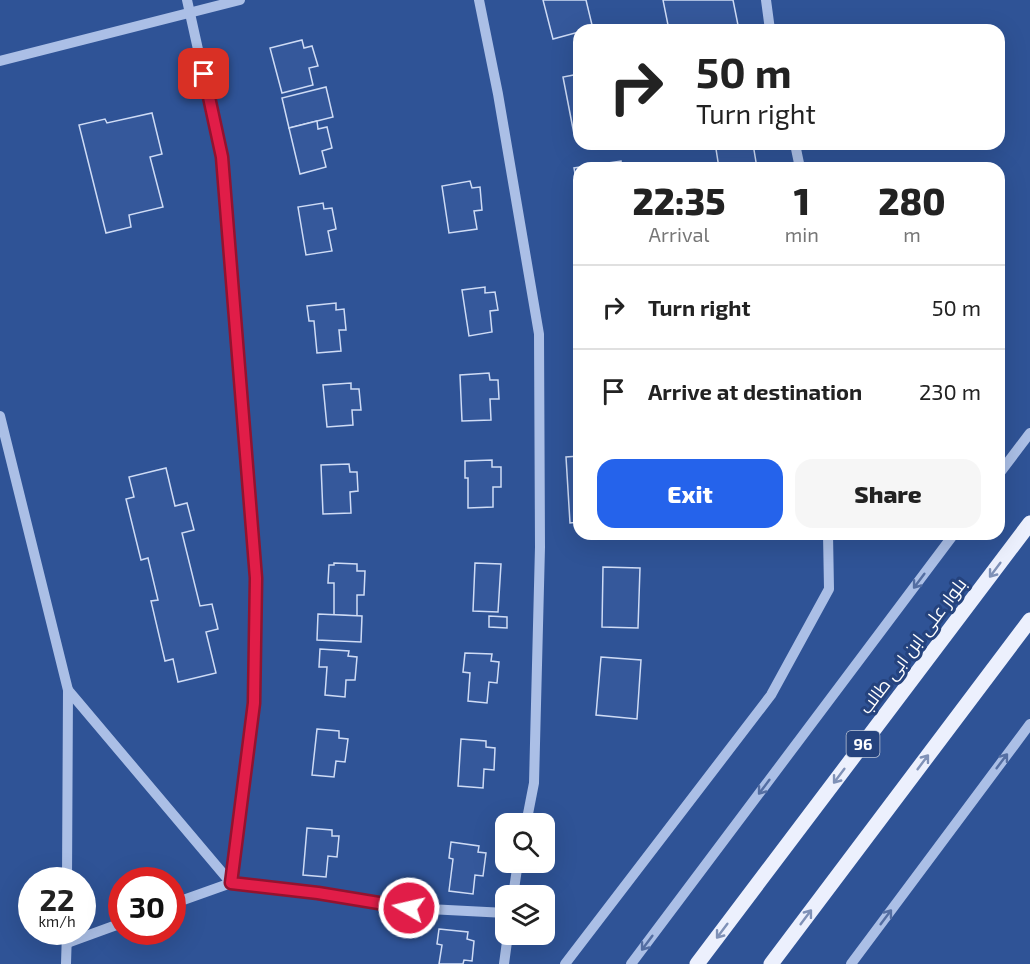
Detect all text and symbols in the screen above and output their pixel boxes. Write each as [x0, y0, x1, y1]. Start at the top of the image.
text: 50 m [696, 46, 792, 96]
pin [178, 48, 229, 99]
icon: right [597, 48, 675, 126]
icon: arrive [187, 57, 220, 90]
text: Turn right [696, 97, 816, 129]
text: 22:35 [632, 179, 725, 222]
text: 1 [794, 179, 810, 222]
text: 280 [878, 179, 946, 222]
text: Arrival [648, 222, 709, 246]
text: min [785, 222, 819, 246]
text: m [903, 222, 921, 246]
icon: right [597, 291, 630, 324]
text: Turn right [648, 294, 750, 320]
text: 50 m [932, 294, 981, 320]
icon: arrive [597, 375, 630, 408]
text: Arrive at destination [648, 378, 862, 404]
text: 230 m [919, 378, 981, 404]
button: Exit [597, 459, 783, 528]
button: Share [795, 459, 981, 528]
one-way arrow [988, 562, 1001, 578]
one-way arrow [913, 572, 925, 588]
street label: بلوار علی ابن ابی طالب [854, 573, 971, 718]
road number: 96 [846, 731, 880, 757]
one-way arrow [996, 753, 1009, 769]
one-way arrow [917, 754, 930, 770]
one-way arrow [833, 767, 846, 783]
one-way arrow [758, 779, 771, 795]
map controls [495, 813, 555, 945]
button: search [495, 813, 555, 873]
speed limit sign: 30 [108, 867, 186, 945]
position arrow [377, 876, 441, 940]
text: 22 [40, 881, 74, 917]
button: layers [495, 885, 555, 945]
one-way arrow [800, 910, 812, 926]
one-way arrow [880, 910, 892, 926]
text: km/h [38, 912, 76, 930]
one-way arrow [715, 923, 728, 939]
one-way arrow [640, 934, 653, 950]

